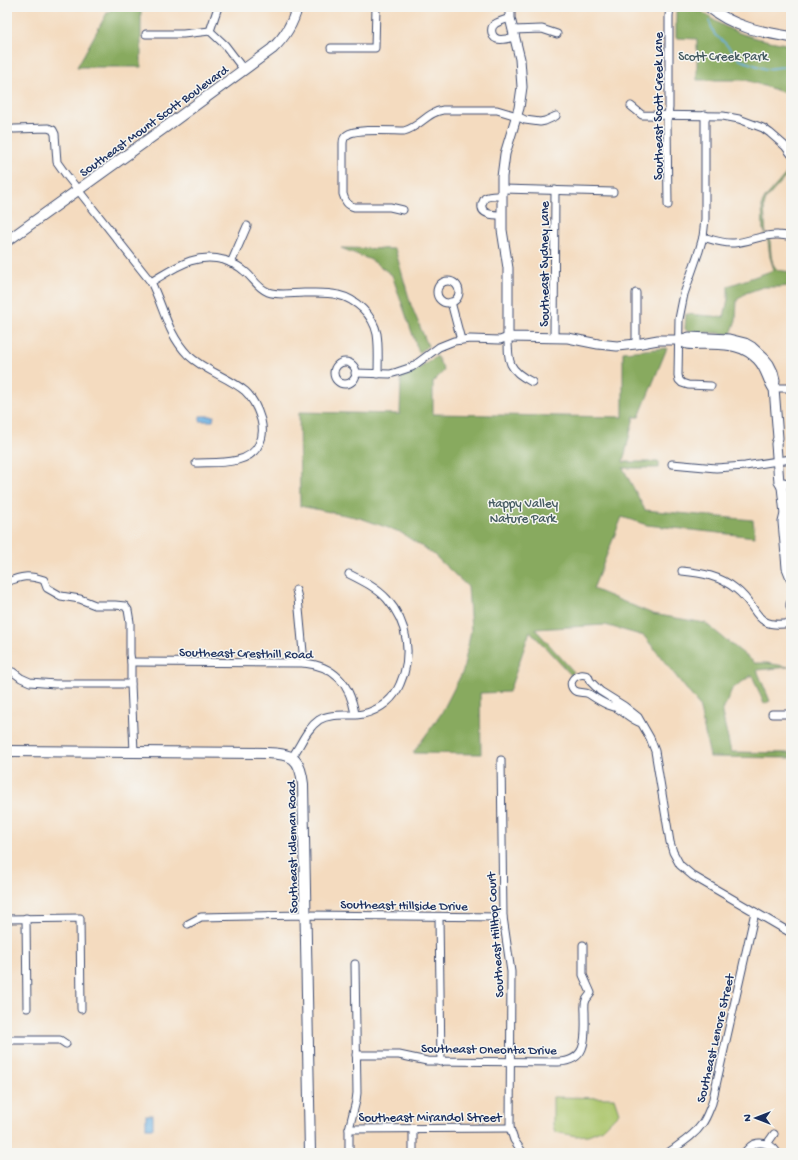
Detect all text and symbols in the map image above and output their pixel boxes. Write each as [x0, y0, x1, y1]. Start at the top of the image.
street label: Southeast Scott Creek Lane [652, 32, 667, 180]
park label: Scott Creek Park [678, 50, 769, 65]
street label: Southeast Mount Scott Boulevard [77, 62, 233, 181]
street label: Southeast Sydney Lane [538, 201, 553, 327]
park label: Happy Valley Nature Park [488, 497, 559, 527]
street label: Southeast Cresthill Road [179, 646, 314, 663]
street label: Southeast Idleman Road [285, 779, 302, 913]
street label: Southeast Hilltop Court [485, 870, 508, 998]
street label: Southeast Hillside Drive [340, 898, 468, 915]
street label: Southeast Lenore Street [694, 971, 739, 1104]
street label: Southeast Oneonta Drive [421, 1042, 557, 1059]
north arrow [736, 1098, 776, 1138]
street label: Southeast Mirandol Street [358, 1111, 503, 1126]
text: N [742, 1114, 754, 1122]

